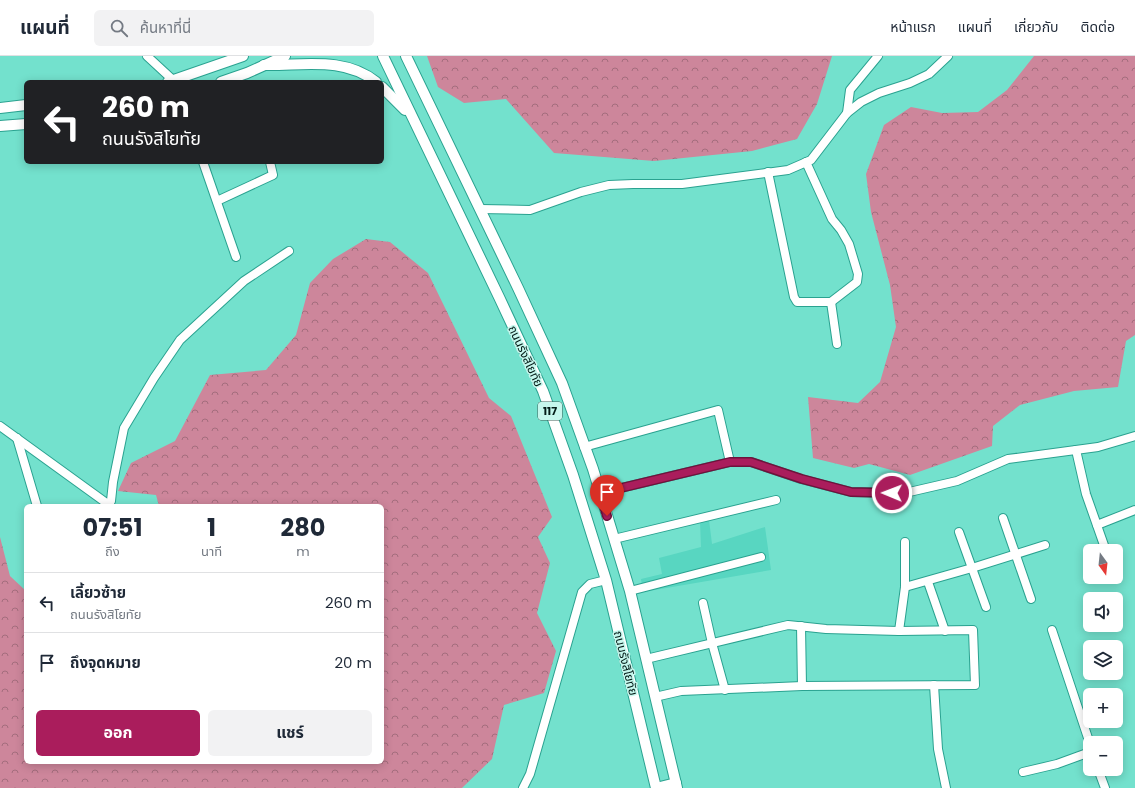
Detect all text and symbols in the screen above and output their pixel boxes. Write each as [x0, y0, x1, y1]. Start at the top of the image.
search box [94, 10, 374, 46]
text: แผนที่ [20, 14, 70, 41]
icon: search [108, 17, 130, 39]
text: ค้นหาที่นี่ [140, 17, 191, 38]
text: หน้าแรก [890, 17, 936, 37]
text: แผนที่ [958, 17, 992, 37]
text: เกี่ยวกับ [1014, 17, 1059, 37]
text: ติดต่อ [1081, 17, 1115, 37]
text: 260 m [102, 88, 190, 127]
icon: left [36, 96, 88, 148]
text: ถนนรังสิโยทัย [102, 126, 201, 151]
street label: ถนนรังสิโยทัย [504, 322, 548, 390]
road number: 117 [538, 402, 562, 420]
position arrow [871, 472, 913, 514]
pin [590, 475, 624, 516]
icon: arrive [596, 481, 618, 503]
text: 07:51 [82, 511, 142, 544]
text: 1 [207, 511, 216, 544]
text: 280 [281, 511, 325, 544]
text: ถึง [105, 542, 120, 561]
text: นาที [201, 542, 222, 561]
text: m [296, 542, 310, 561]
north arrow [1083, 544, 1123, 584]
map controls [1083, 544, 1123, 776]
text: เลี้ยวซ้าย [70, 582, 126, 603]
icon: left [36, 592, 58, 614]
text: 260 m [325, 592, 372, 613]
button: sound [1083, 592, 1123, 632]
text: ถนนรังสิโยทัย [70, 605, 142, 624]
street label: ถนนรังสิโยทัย [610, 629, 642, 697]
button: layers [1083, 640, 1123, 680]
icon: arrive [36, 652, 58, 674]
text: ถึงจุดหมาย [70, 652, 141, 673]
text: 20 m [334, 652, 372, 673]
button: + [1083, 688, 1123, 728]
button: ออก [36, 710, 200, 756]
button: แชร์ [208, 710, 372, 756]
button: − [1083, 736, 1123, 776]

